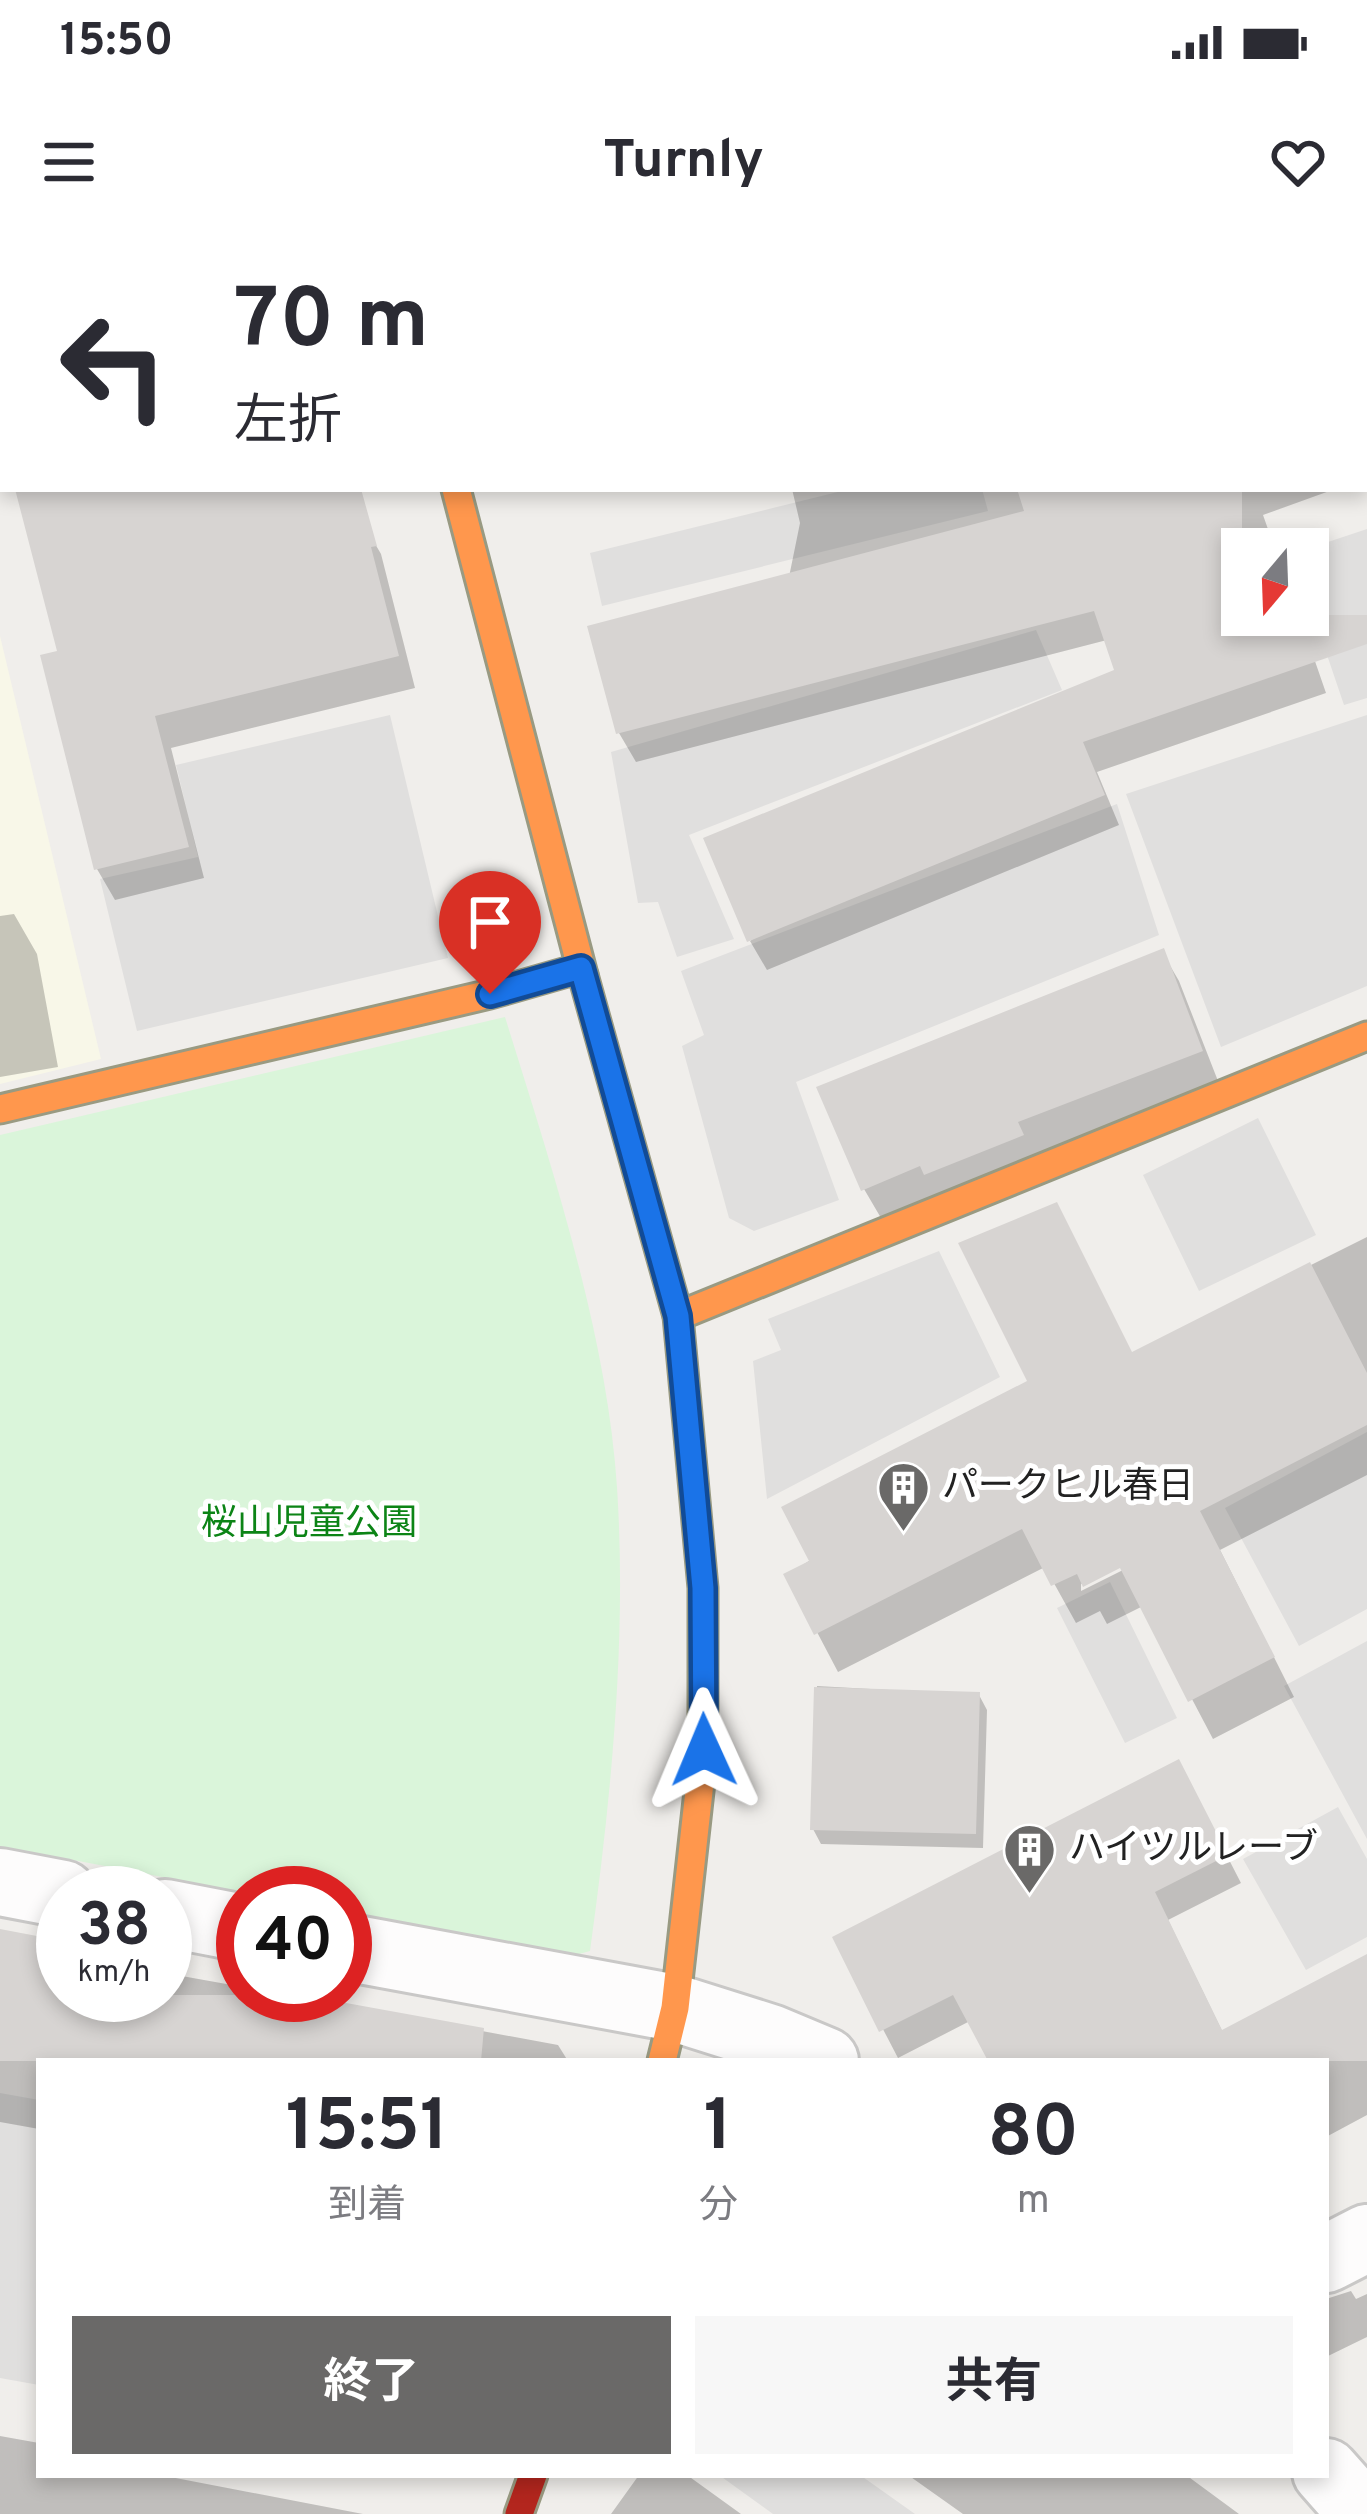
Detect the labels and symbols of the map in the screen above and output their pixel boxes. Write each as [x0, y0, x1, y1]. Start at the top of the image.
north arrow [1221, 528, 1329, 636]
pin [439, 871, 541, 994]
building icon: パークヒル春日 [875, 1460, 931, 1534]
place label: パークヒル春日 [942, 1465, 1194, 1511]
park label: 桜山児童公園 [201, 1502, 417, 1548]
position arrow [641, 1687, 767, 1813]
building icon: ハイツルレーブ [1002, 1822, 1058, 1896]
place label: ハイツルレーブ [1069, 1827, 1318, 1873]
speed limit sign: 40 [216, 1866, 372, 2022]

